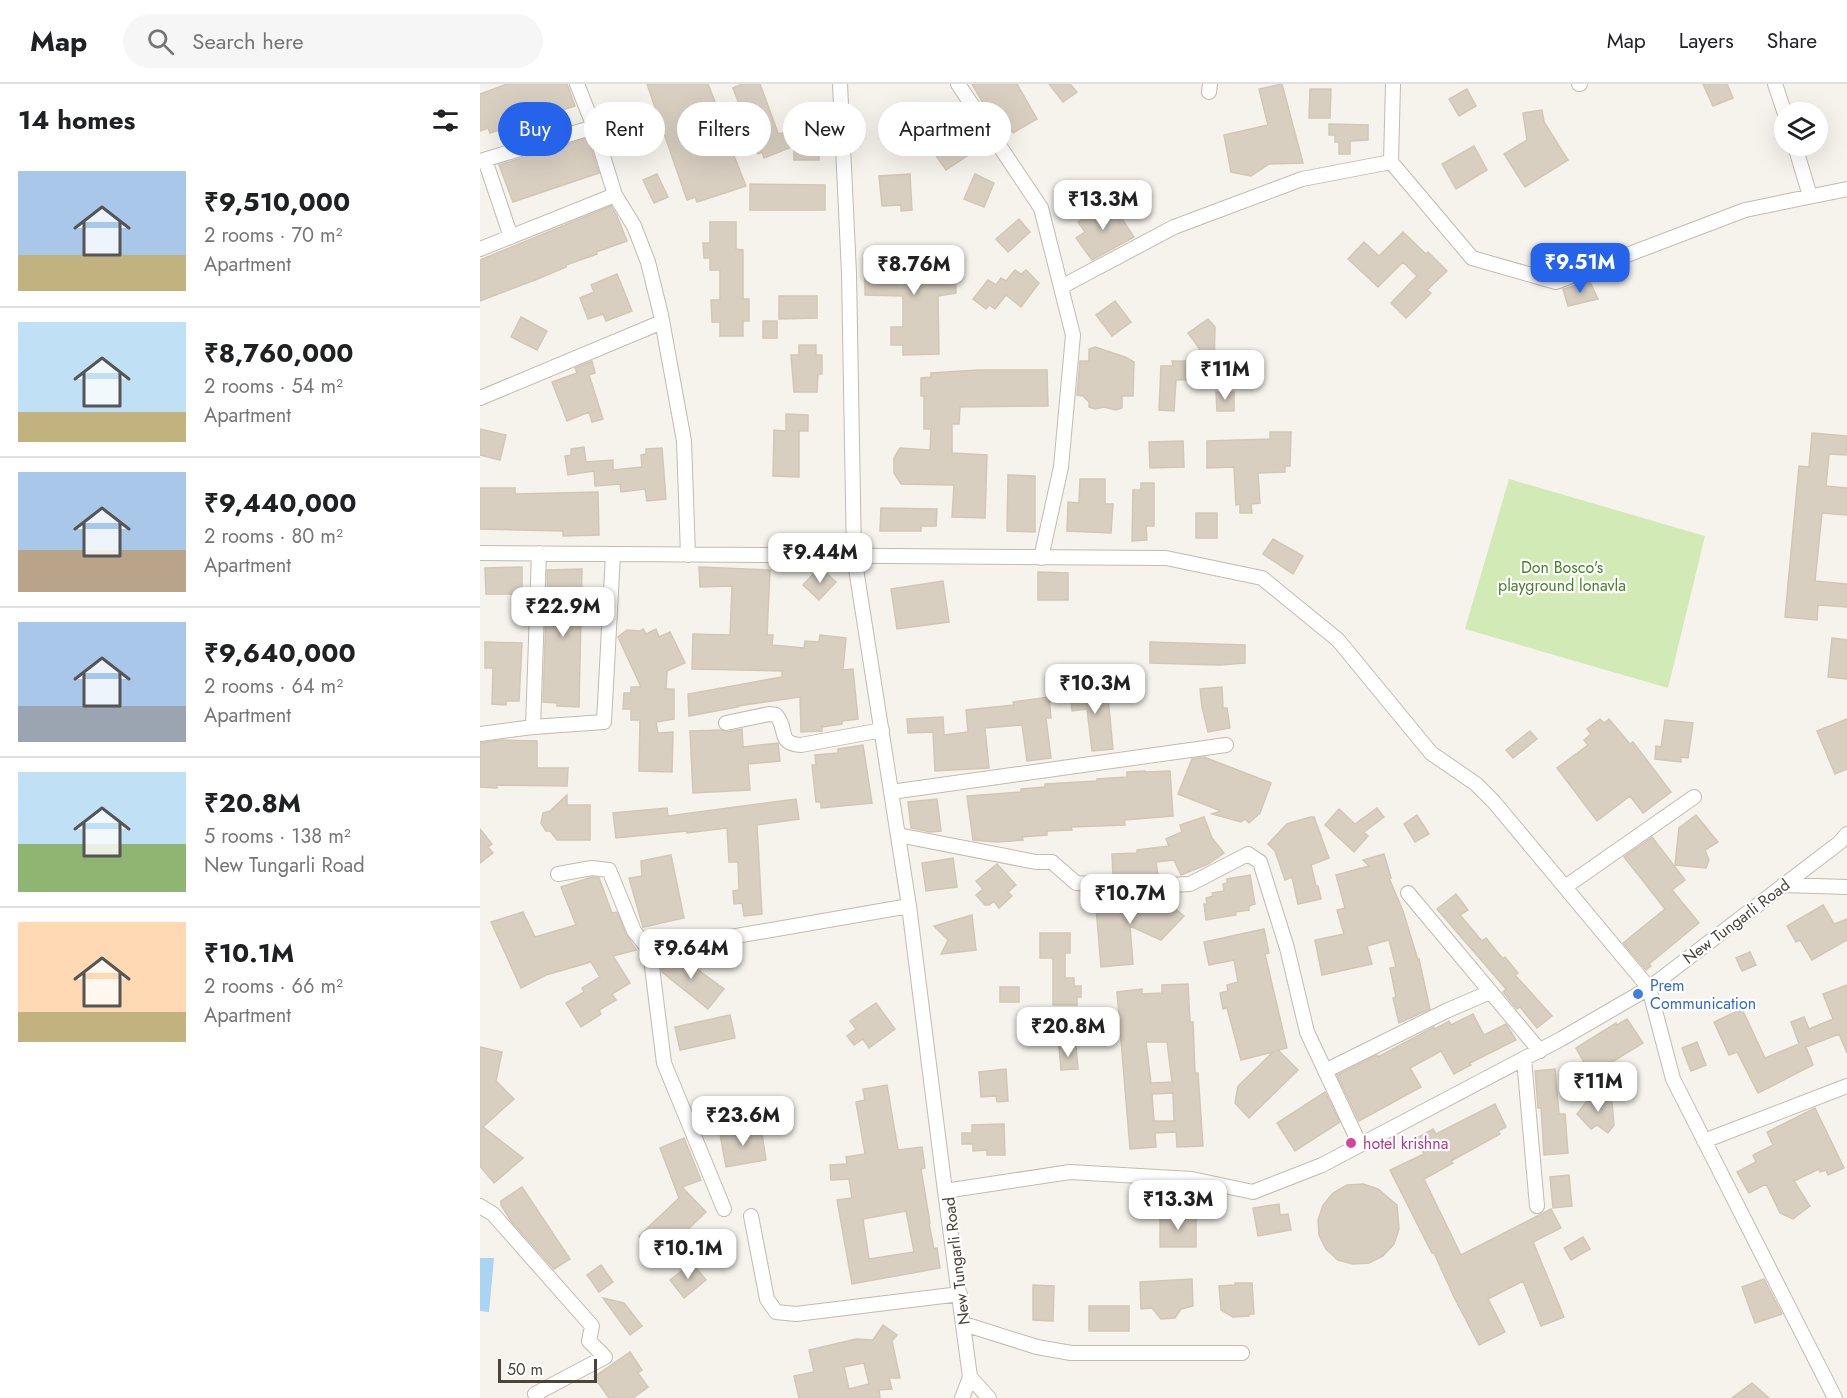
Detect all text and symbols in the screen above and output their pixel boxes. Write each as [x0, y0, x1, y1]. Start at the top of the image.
search box [123, 14, 543, 68]
text: Map [30, 21, 87, 62]
icon: search [144, 25, 177, 58]
text: Search here [192, 25, 304, 57]
text: Map [1607, 26, 1646, 56]
text: Layers [1679, 26, 1734, 56]
text: Share [1767, 26, 1817, 56]
text: 14 homes [18, 101, 135, 139]
chip: Buy [498, 102, 572, 156]
chip: Rent [584, 102, 665, 156]
chip: Filters [677, 102, 771, 156]
chip: New [783, 102, 866, 156]
chip: Apartment [878, 102, 1011, 156]
map controls [1774, 102, 1828, 156]
button: layers [1774, 102, 1828, 156]
icon: filters [429, 104, 462, 137]
pin: ₹13.3M [1054, 180, 1152, 231]
text: ₹9,510,000 [204, 183, 350, 221]
text: ₹13.3M [1068, 185, 1138, 214]
icon: home [66, 195, 138, 267]
text: 2 rooms · 70 m² [204, 221, 342, 250]
pin: ₹9.51M [1531, 243, 1629, 294]
pin: ₹8.76M [865, 245, 963, 296]
text: ₹9.51M [1545, 248, 1615, 277]
text: Apartment [204, 250, 291, 279]
text: ₹8.76M [877, 250, 951, 279]
text: ₹8,760,000 [204, 334, 354, 372]
icon: home [66, 346, 138, 418]
pin: ₹11M [1189, 350, 1261, 401]
text: ₹11M [1200, 355, 1250, 384]
text: 2 rooms · 54 m² [204, 372, 343, 401]
text: Apartment [204, 401, 291, 430]
text: ₹9,440,000 [204, 484, 356, 522]
icon: home [66, 496, 138, 568]
text: 2 rooms · 80 m² [204, 522, 343, 551]
pin: ₹9.44M [771, 533, 869, 584]
text: ₹9.44M [782, 538, 858, 567]
text: Apartment [204, 551, 291, 580]
park label: Don Bosco's playground lonavla [1498, 556, 1626, 597]
pin: ₹22.9M [514, 587, 612, 638]
text: ₹22.9M [525, 592, 601, 621]
text: ₹9,640,000 [204, 634, 356, 672]
icon: home [66, 646, 138, 718]
pin: ₹10.3M [1046, 664, 1144, 715]
text: ₹10.3M [1059, 669, 1131, 698]
text: 2 rooms · 64 m² [204, 672, 343, 701]
text: Apartment [204, 701, 291, 730]
text: ₹20.8M [204, 784, 301, 822]
icon: home [66, 796, 138, 868]
text: 5 rooms · 138 m² [204, 822, 351, 851]
text: New Tungarli Road [204, 851, 365, 880]
pin: ₹10.7M [1081, 874, 1179, 925]
street label: New Tungarli Road [1678, 874, 1795, 969]
text: ₹10.7M [1094, 879, 1166, 908]
pin: ₹9.64M [642, 929, 740, 980]
text: ₹10.1M [204, 934, 294, 972]
text: ₹9.64M [653, 934, 729, 963]
icon: home [66, 946, 138, 1018]
text: 2 rooms · 66 m² [204, 972, 343, 1001]
place label: Prem Communication [1650, 974, 1756, 1015]
marker: Prem Communication [1631, 987, 1645, 1001]
text: Apartment [204, 1001, 291, 1030]
pin: ₹20.8M [1019, 1007, 1117, 1058]
text: ₹20.8M [1031, 1012, 1105, 1041]
pin: ₹11M [1562, 1062, 1634, 1113]
text: ₹11M [1573, 1067, 1623, 1096]
pin: ₹23.6M [694, 1096, 792, 1147]
text: ₹23.6M [706, 1101, 780, 1130]
place label: hotel krishna [1363, 1132, 1448, 1155]
marker: hotel krishna [1344, 1136, 1358, 1150]
pin: ₹13.3M [1129, 1180, 1227, 1231]
text: ₹13.3M [1143, 1185, 1213, 1214]
street label: New Tungarli Road [937, 1196, 976, 1326]
pin: ₹10.1M [639, 1229, 737, 1280]
text: ₹10.1M [653, 1234, 723, 1263]
scale bar [498, 1356, 597, 1384]
text: 50 m [507, 1358, 543, 1381]

